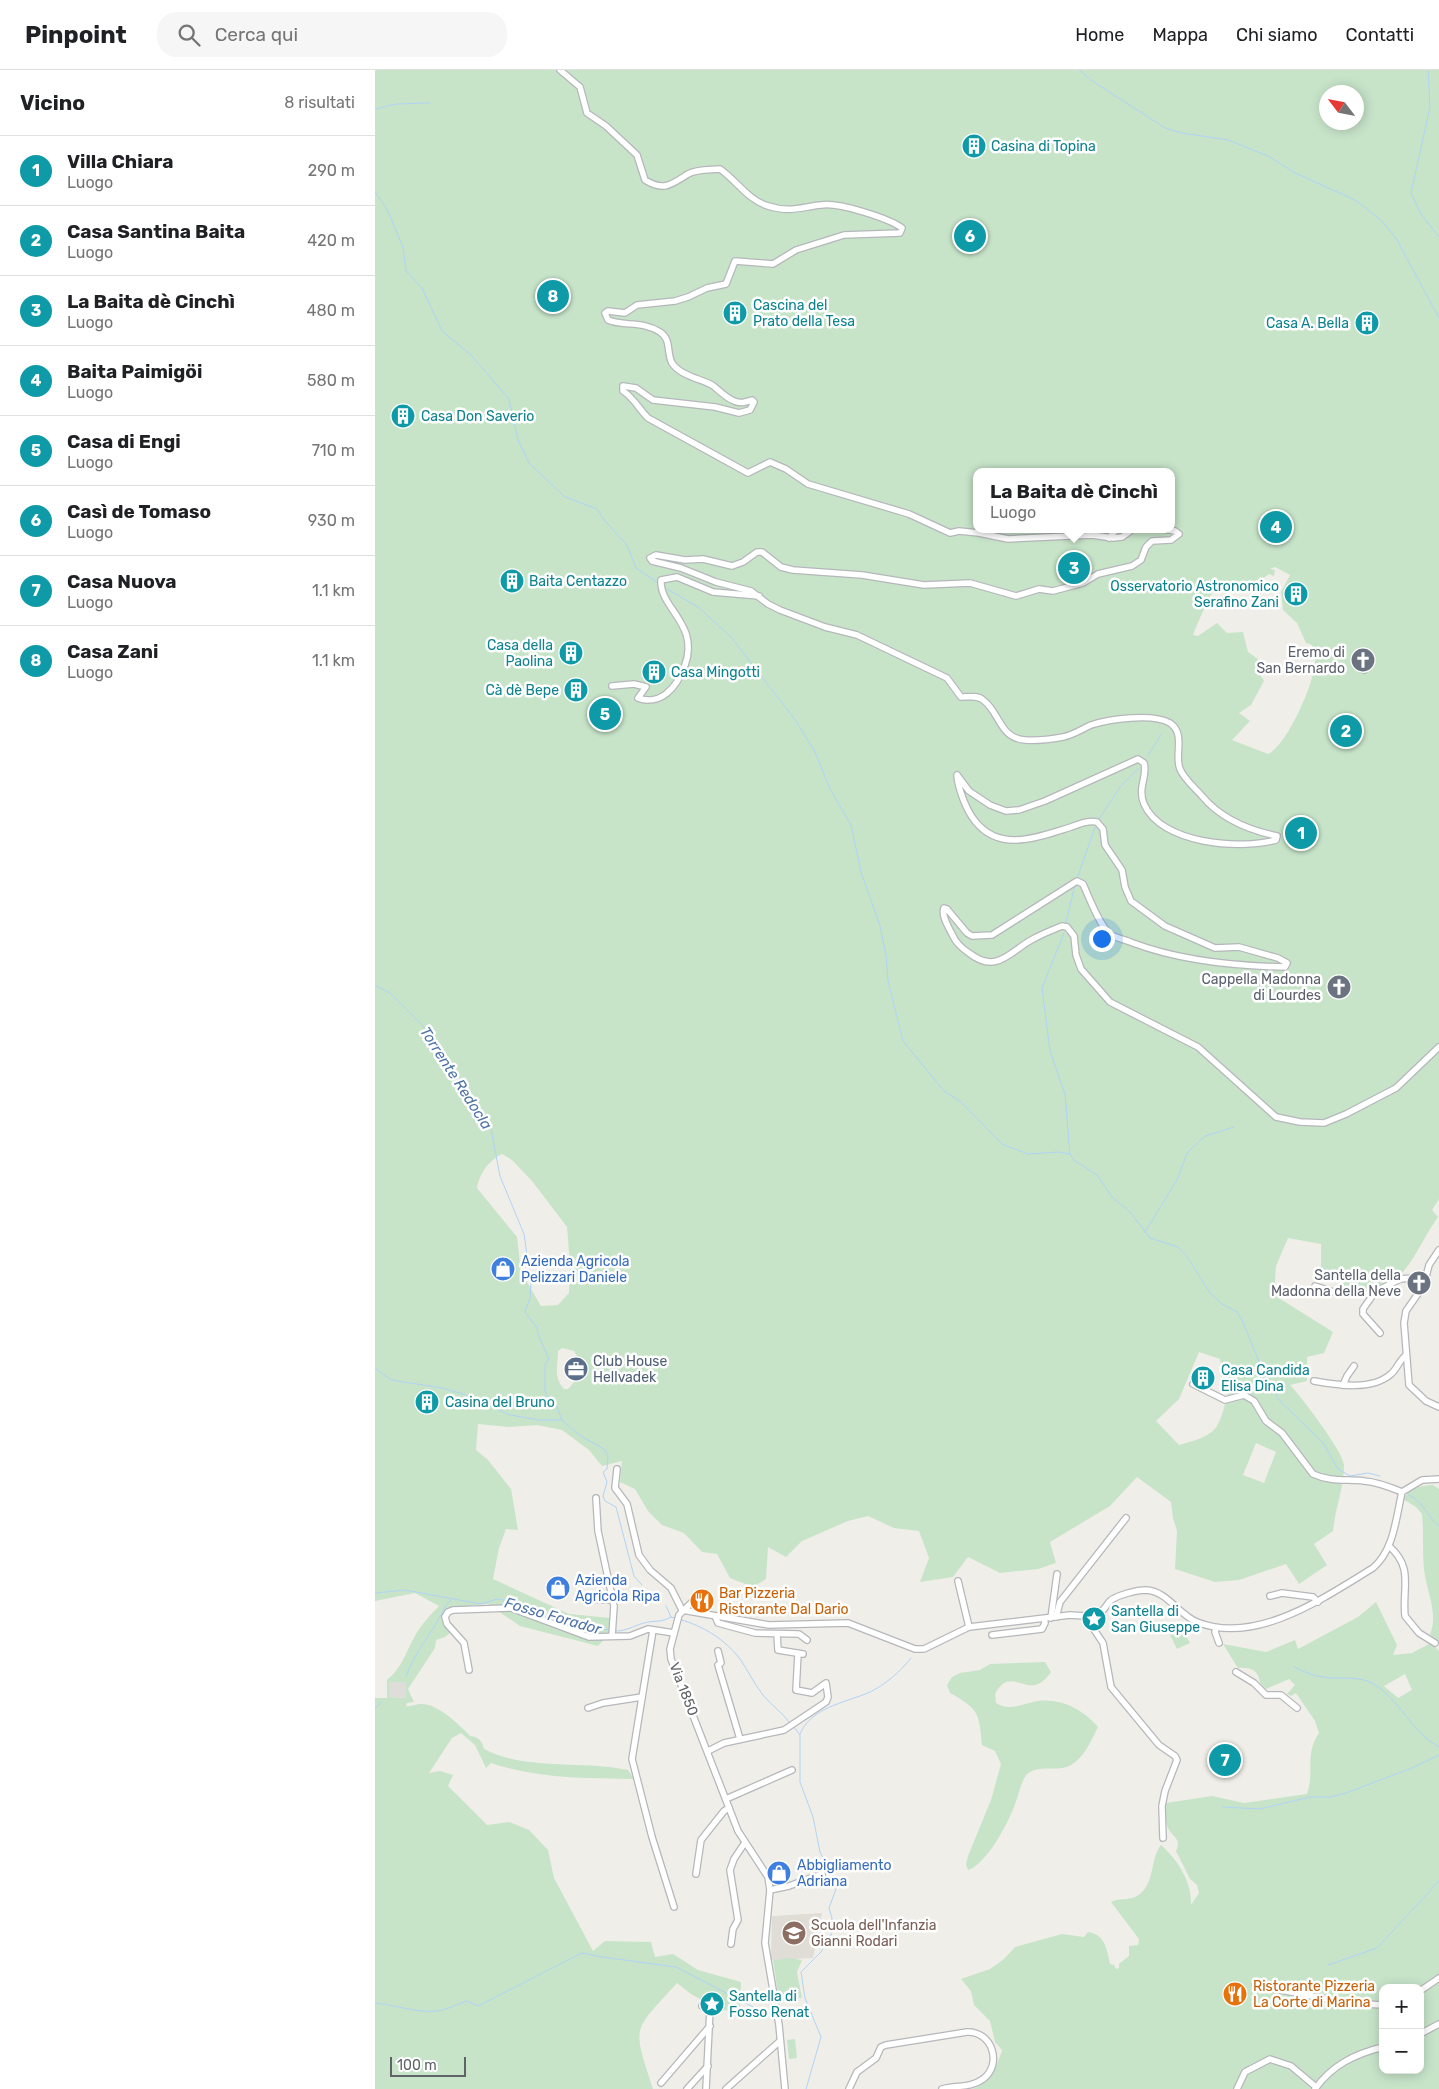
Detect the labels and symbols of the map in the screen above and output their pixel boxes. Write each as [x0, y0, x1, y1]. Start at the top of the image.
north arrow [1319, 85, 1364, 130]
building icon: Casina di Topina [961, 133, 987, 159]
place label: Casina di Topina [991, 138, 1096, 155]
pin: 6 [954, 217, 986, 255]
pin: 8 [537, 277, 569, 315]
place label: Cascina del Prato della Tesa [753, 297, 855, 330]
building icon: Cascina del Prato della Tesa [722, 300, 748, 326]
building icon: Casa A. Bella [1354, 310, 1380, 336]
place label: Casa A. Bella [1266, 315, 1349, 332]
building icon: Casa Don Saverio [390, 403, 416, 429]
place label: Casa Don Saverio [421, 408, 534, 425]
pin: 4 [1260, 508, 1292, 546]
pin: 3 [1058, 549, 1090, 587]
building icon: Baita Centazzo [499, 568, 525, 594]
place label: Baita Centazzo [529, 573, 627, 590]
place label: Osservatorio Astronomico Serafino Zani [1110, 578, 1279, 611]
building icon: Osservatorio Astronomico Serafino Zani [1283, 581, 1309, 607]
place label: Casa della Paolina [487, 637, 553, 670]
building icon: Casa della Paolina [558, 640, 584, 666]
place label: Eremo di San Bernardo [1256, 644, 1345, 677]
church icon: Eremo di San Bernardo [1350, 647, 1376, 673]
building icon: Casa Mingotti [641, 659, 667, 685]
place label: Casa Mingotti [671, 664, 760, 681]
building icon: Cà dè Bepe [563, 677, 589, 703]
place label: Cà dè Bepe [486, 682, 559, 699]
pin: 5 [589, 695, 621, 733]
pin: 2 [1330, 712, 1362, 750]
pin: 1 [1285, 814, 1317, 852]
your location [1089, 926, 1115, 952]
place label: Cappella Madonna di Lourdes [1202, 971, 1321, 1004]
church icon: Cappella Madonna di Lourdes [1326, 974, 1352, 1000]
water label: Torrente Redocla [416, 1023, 496, 1133]
place label: Azienda Agricola Pelizzari Daniele [521, 1253, 630, 1286]
shop icon: Azienda Agricola Pelizzari Daniele [490, 1256, 516, 1282]
place label: Santella della Madonna della Neve [1271, 1267, 1401, 1300]
church icon: Santella della Madonna della Neve [1406, 1270, 1432, 1296]
place label: Club House Hellvadek [593, 1353, 668, 1386]
office icon: Club House Hellvadek [563, 1356, 589, 1382]
place label: Casa Candida Elisa Dina [1221, 1362, 1310, 1395]
building icon: Casa Candida Elisa Dina [1190, 1365, 1216, 1391]
building icon: Casina del Bruno [414, 1389, 440, 1415]
place label: Casina del Bruno [445, 1394, 555, 1411]
place label: Azienda Agricola Ripa [575, 1572, 660, 1605]
shop icon: Azienda Agricola Ripa [545, 1575, 571, 1601]
place label: Bar Pizzeria Ristorante Dal Dario [719, 1585, 849, 1618]
restaurant icon: Bar Pizzeria Ristorante Dal Dario [689, 1588, 715, 1614]
water label: Fosso Forador [503, 1594, 605, 1639]
place label: Santella di San Giuseppe [1111, 1603, 1200, 1636]
place icon: Santella di San Giuseppe [1081, 1606, 1107, 1632]
street label: Via 1850 [666, 1660, 702, 1718]
pin: 7 [1209, 1741, 1241, 1779]
place label: Abbigliamento Adriana [797, 1857, 891, 1890]
shop icon: Abbigliamento Adriana [766, 1860, 792, 1886]
place label: Scuola dell'Infanzia Gianni Rodari [811, 1917, 936, 1950]
school or university icon: Scuola dell'Infanzia Gianni Rodari [781, 1920, 807, 1946]
place label: Ristorante Pizzeria La Corte di Marina [1253, 1978, 1375, 2011]
restaurant icon: Ristorante Pizzeria La Corte di Marina [1222, 1981, 1248, 2007]
place label: Santella di Fosso Renat [729, 1988, 810, 2021]
place icon: Santella di Fosso Renat [699, 1991, 725, 2017]
scale bar [390, 2054, 466, 2077]

